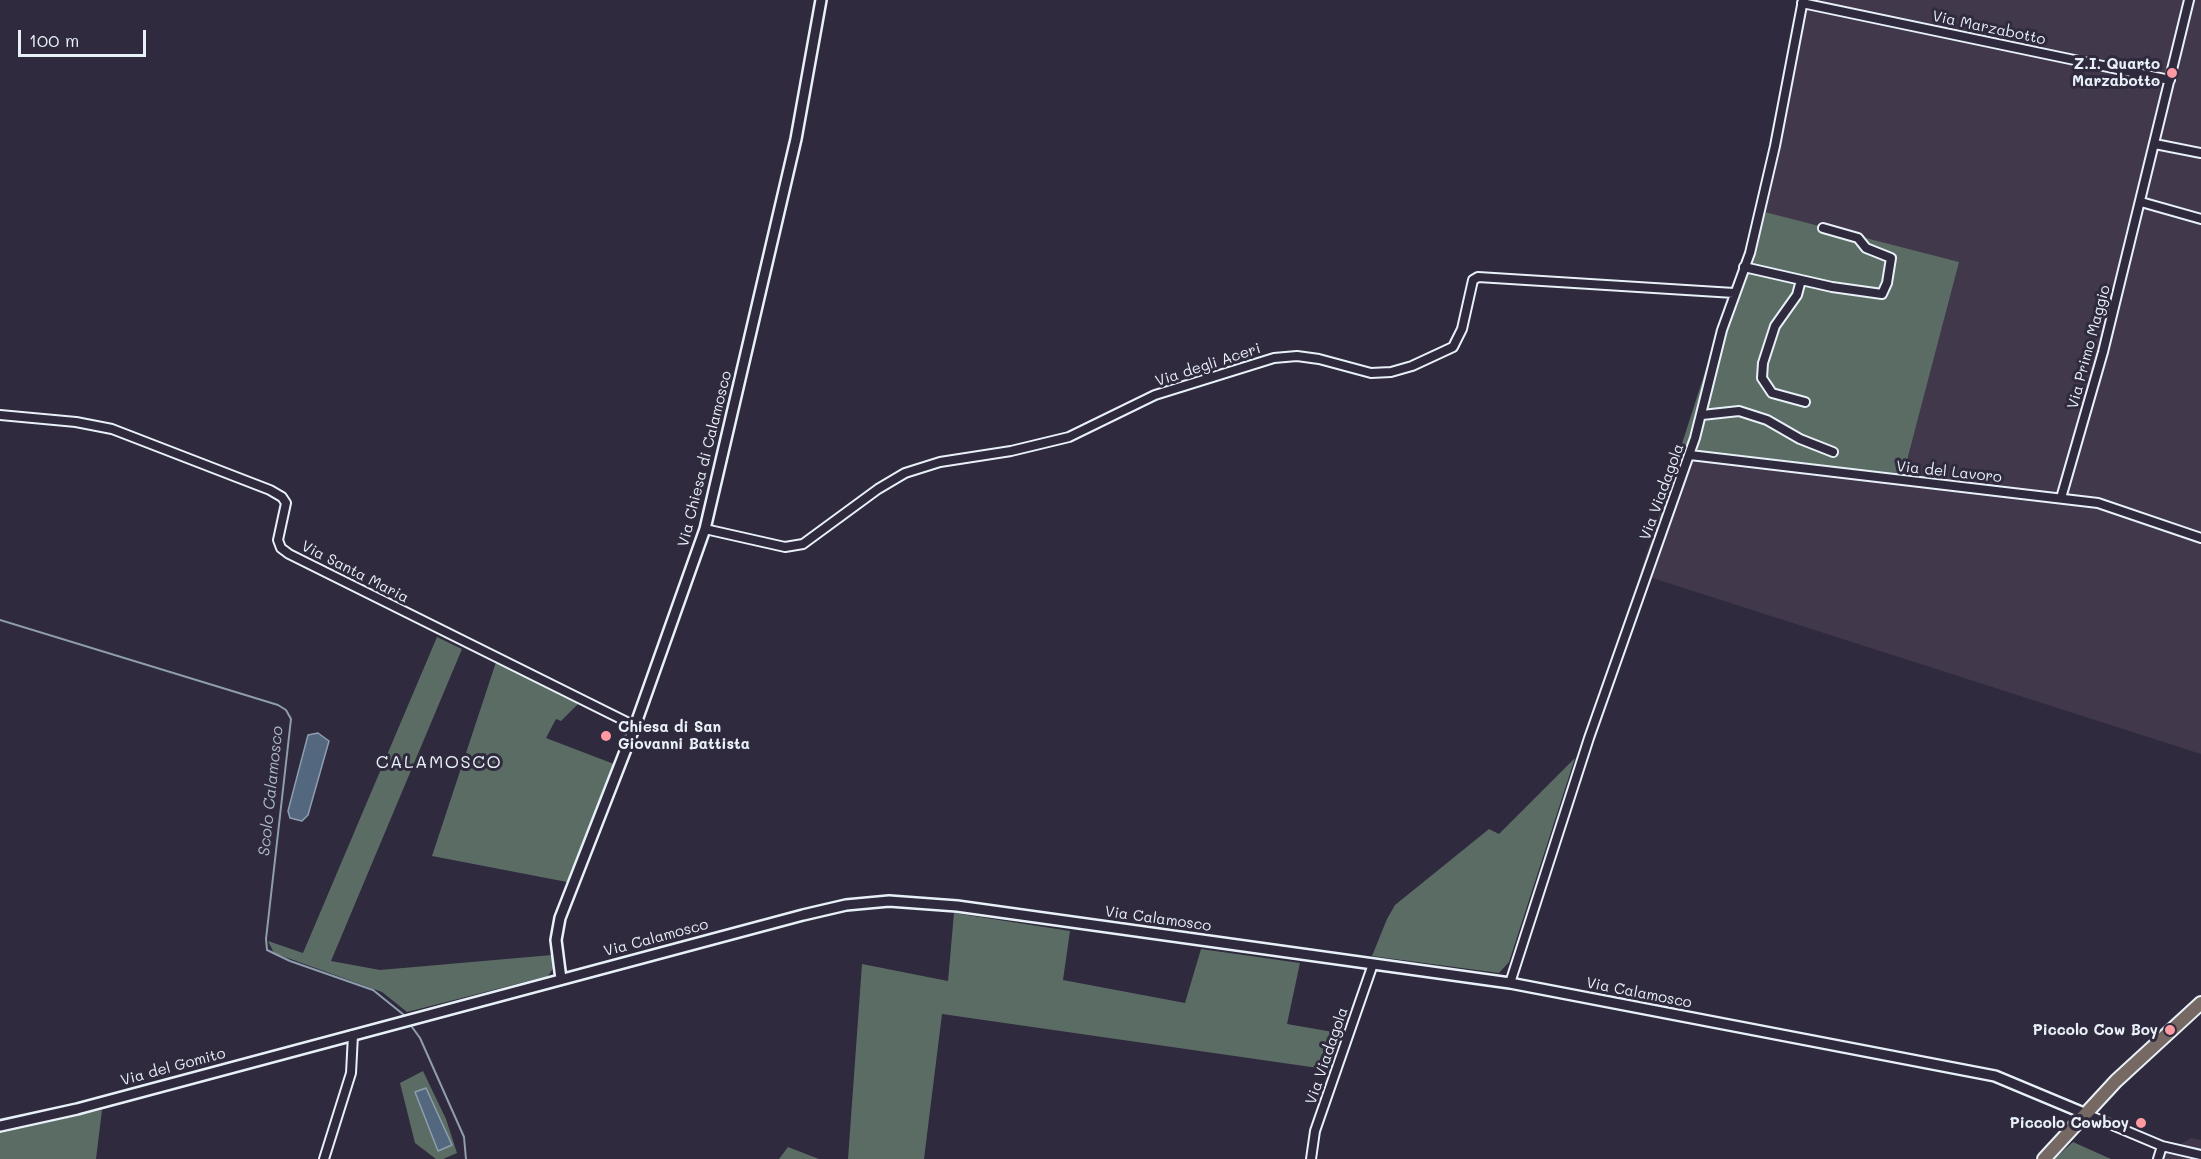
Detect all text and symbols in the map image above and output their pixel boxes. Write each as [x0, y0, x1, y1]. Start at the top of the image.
street label: Via Marzabotto [1931, 7, 2047, 49]
scale bar [21, 18, 148, 56]
text: 100 m [29, 28, 79, 52]
place label: Z.I. Quarto Marzabotto [2072, 55, 2160, 90]
marker: Z.I. Quarto Marzabotto [2165, 66, 2179, 80]
street label: Via Primo Maggio [2064, 283, 2114, 411]
street label: Via degli Aceri [1153, 340, 1263, 390]
street label: Via Chiesa di Calamosco [674, 369, 736, 549]
street label: Via Viadagola [1636, 441, 1688, 543]
street label: Via del Lavoro [1895, 457, 2003, 487]
street label: Via Santa Maria [298, 537, 412, 607]
place label: Chiesa di San Giovanni Battista [618, 718, 750, 753]
water label: Scolo Calamosco [255, 725, 287, 857]
marker: Chiesa di San Giovanni Battista [599, 729, 613, 743]
district label: CALAMOSCO [376, 751, 502, 773]
street label: Via Calamosco [1104, 903, 1212, 935]
street label: Via Calamosco [602, 915, 710, 961]
street label: Via Calamosco [1585, 974, 1693, 1012]
street label: Via Viadagola [1302, 1005, 1352, 1107]
place label: Piccolo Cow Boy [2033, 1021, 2158, 1039]
marker: Piccolo Cow Boy [2163, 1023, 2177, 1037]
street label: Via del Gomito [119, 1044, 227, 1090]
place label: Piccolo Cowboy [2010, 1114, 2129, 1132]
marker: Piccolo Cowboy [2134, 1116, 2148, 1130]

